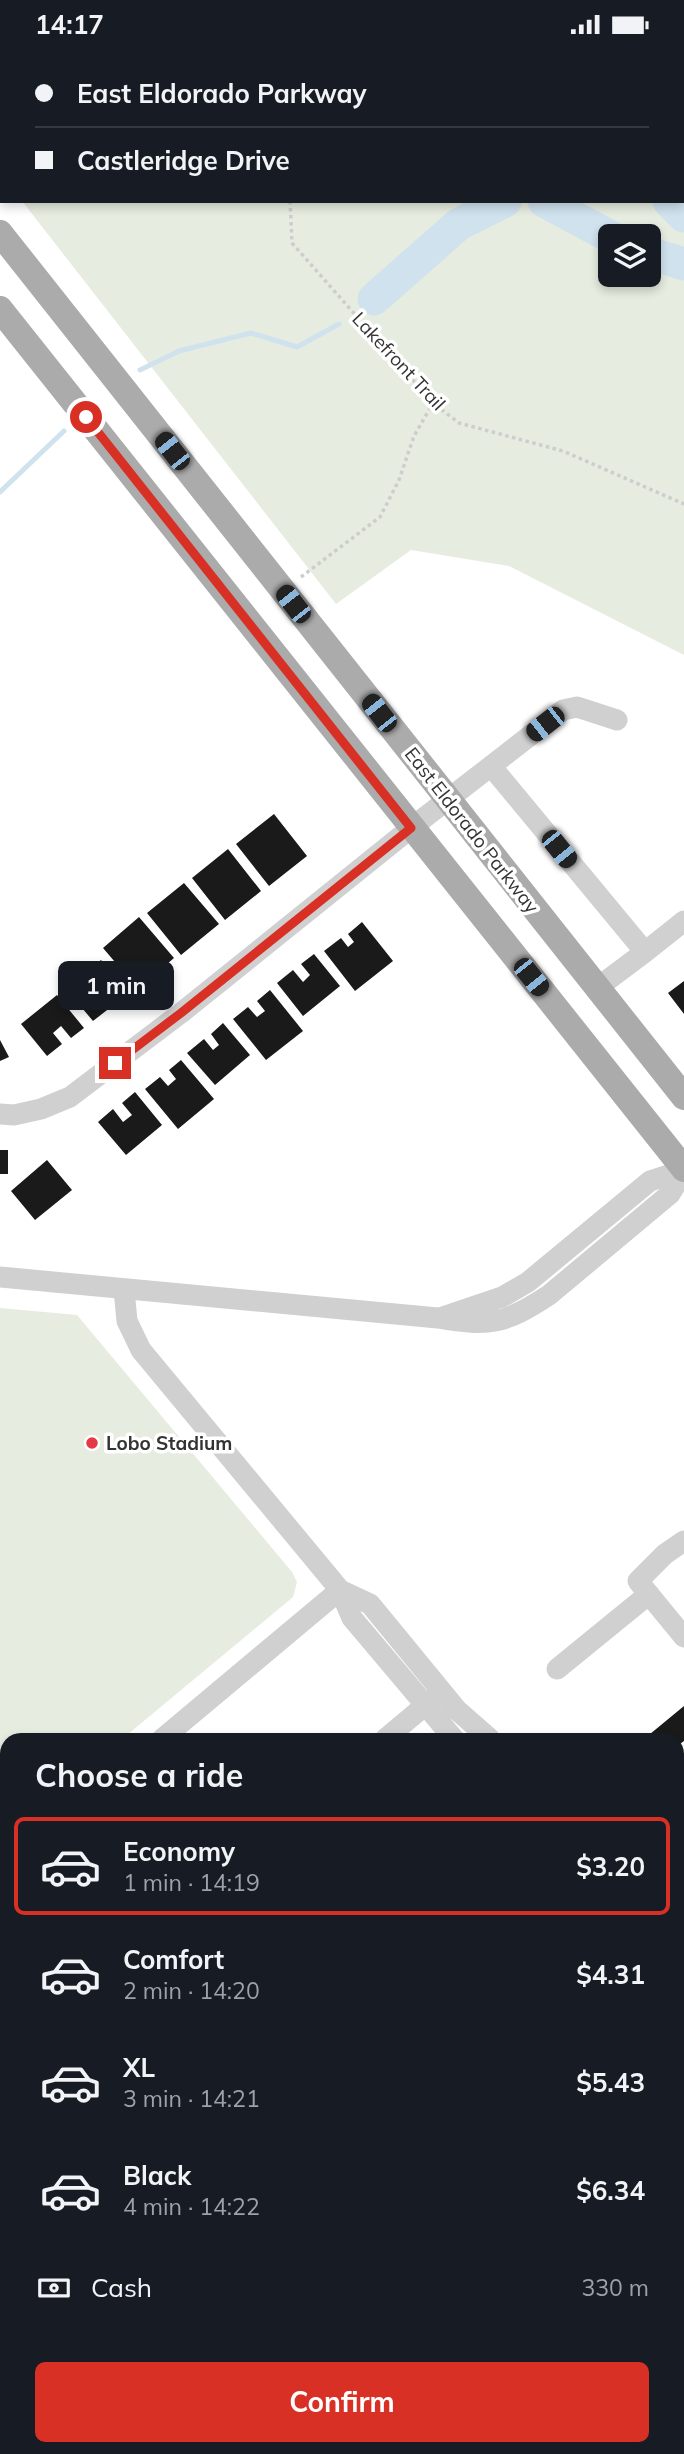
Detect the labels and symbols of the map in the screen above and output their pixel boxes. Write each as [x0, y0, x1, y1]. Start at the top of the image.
street label: Lakefront Trail [347, 307, 451, 415]
route start [70, 401, 102, 433]
car [151, 428, 194, 474]
car [272, 581, 315, 627]
car [358, 690, 401, 736]
car [522, 703, 569, 745]
street label: East Eldorado Parkway [400, 742, 544, 918]
car [538, 826, 581, 872]
car [510, 954, 553, 1000]
callout: 1 min [57, 961, 173, 1011]
route end [99, 1047, 131, 1079]
place label: Lobo Stadium [106, 1431, 232, 1455]
marker: Lobo Stadium [84, 1435, 100, 1451]

